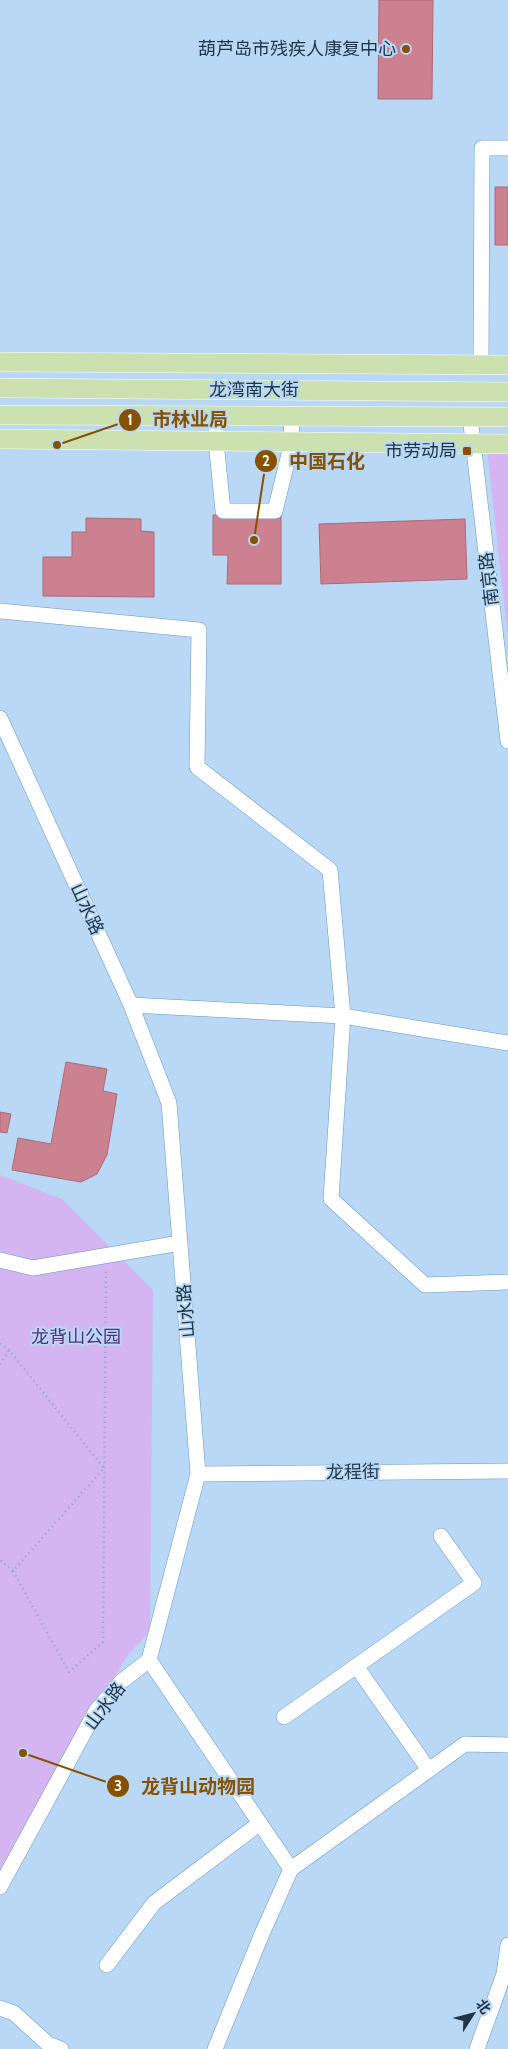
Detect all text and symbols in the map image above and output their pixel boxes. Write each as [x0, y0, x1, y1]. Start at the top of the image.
place label: 葫芦岛市残疾人康复中心 [198, 38, 396, 60]
marker: 葫芦岛市残疾人康复中心 [400, 43, 412, 55]
street label: 龙湾南大街 [209, 379, 299, 401]
callout: 市林业局 [117, 403, 238, 437]
text: 市林业局 [152, 408, 228, 431]
text: 1 [127, 411, 133, 429]
place label: 市劳动局 [385, 440, 457, 462]
callout: 中国石化 [254, 444, 375, 478]
marker: 市劳动局 [461, 445, 473, 457]
text: 中国石化 [289, 450, 365, 473]
text: 2 [262, 452, 270, 470]
street label: 南京路 [475, 551, 503, 607]
street label: 山水路 [66, 880, 108, 938]
street label: 山水路 [173, 1283, 199, 1339]
park label: 龙背山公园 [31, 1326, 121, 1348]
street label: 龙程街 [326, 1461, 380, 1483]
street label: 山水路 [80, 1678, 130, 1734]
callout: 龙背山动物园 [106, 1769, 265, 1803]
text: 龙背山动物园 [141, 1775, 255, 1798]
text: 3 [114, 1777, 122, 1795]
north arrow [448, 1989, 498, 2039]
text: 北 [472, 1995, 495, 2017]

